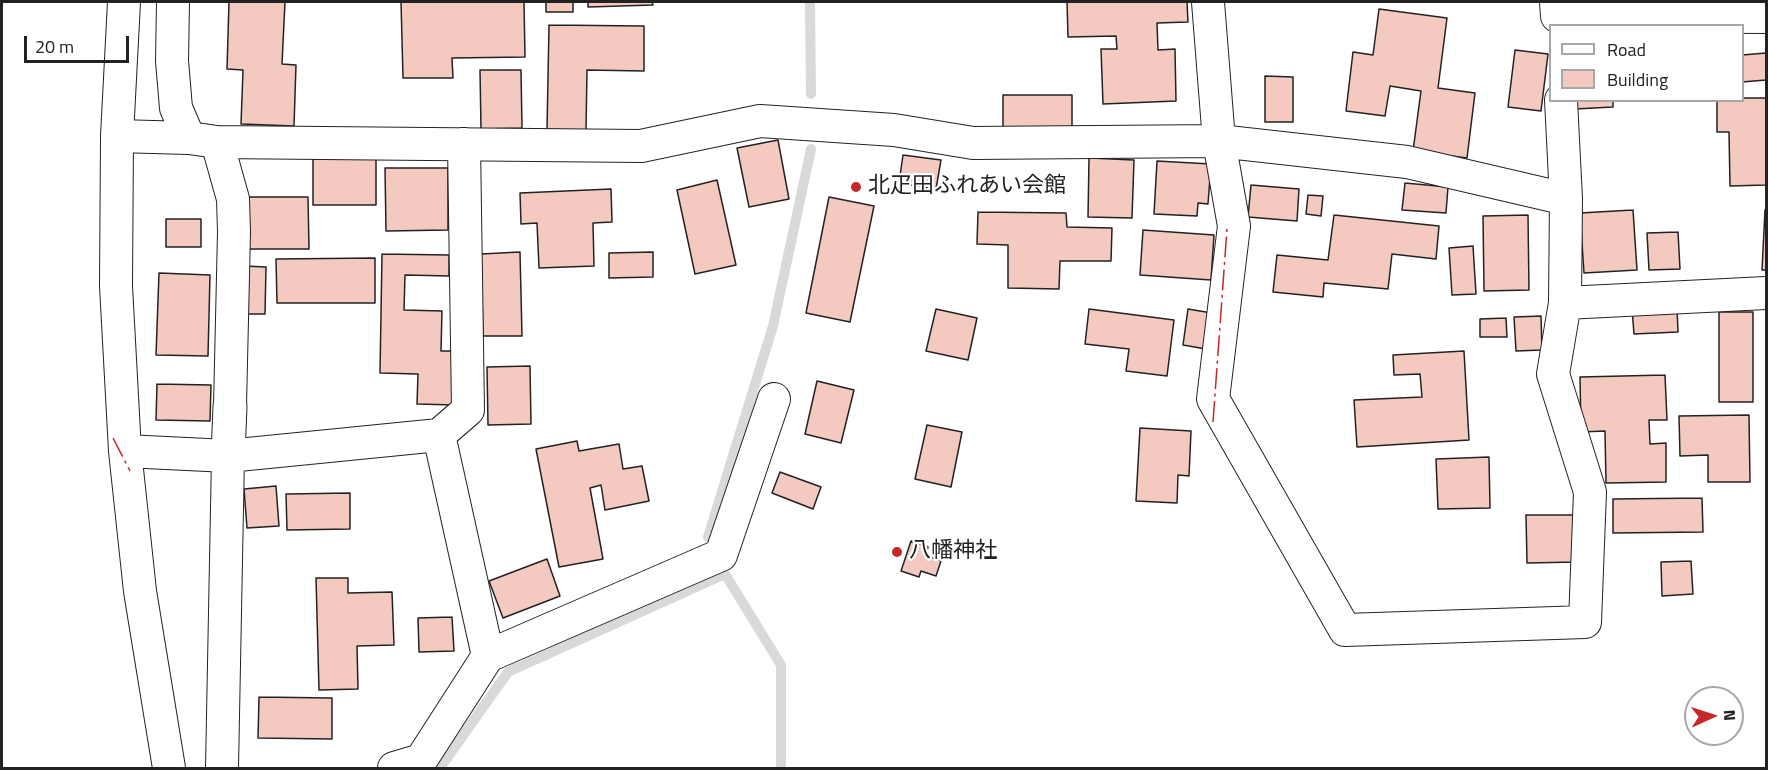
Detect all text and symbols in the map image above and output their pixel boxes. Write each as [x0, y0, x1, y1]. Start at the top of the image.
scale bar [27, 24, 132, 62]
legend [1549, 24, 1744, 102]
text: 20 m [35, 33, 74, 60]
text: Road [1607, 36, 1646, 63]
text: Building [1607, 66, 1668, 93]
place label: 北疋田ふれあい会館 [868, 174, 1066, 200]
marker: 北疋田ふれあい会館 [849, 180, 863, 194]
place label: 八幡神社 [909, 539, 997, 565]
marker: 八幡神社 [890, 545, 904, 559]
north arrow [1684, 686, 1744, 746]
text: N [1718, 709, 1742, 721]

